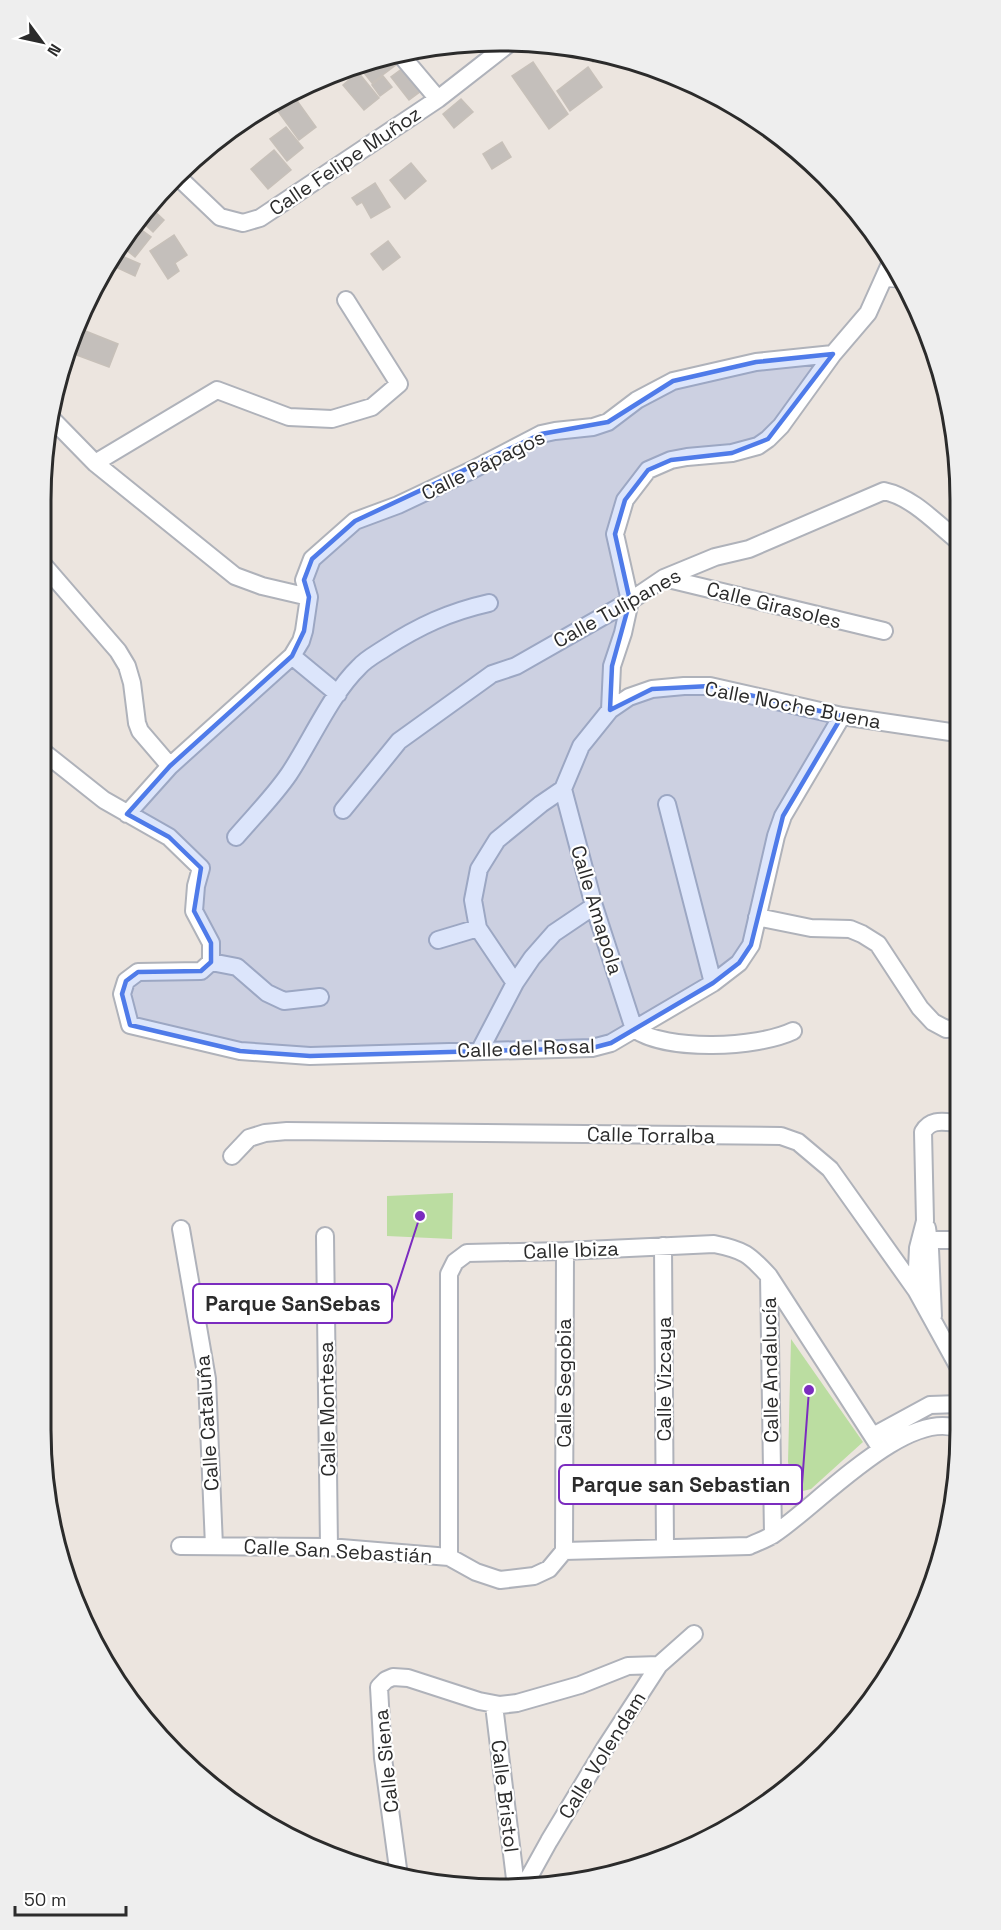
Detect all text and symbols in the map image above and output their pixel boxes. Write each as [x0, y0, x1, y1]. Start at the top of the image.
north arrow [12, 12, 72, 72]
text: N [42, 40, 66, 60]
street label: Calle Felipe Muñoz [264, 101, 426, 221]
street label: Calle Pápagos [417, 424, 549, 506]
street label: Calle Tulipanes [549, 562, 685, 654]
street label: Calle Girasoles [704, 576, 844, 634]
street label: Calle Noche Buena [703, 675, 883, 735]
street label: Calle Amapola [565, 842, 629, 978]
street label: Calle del Rosal [457, 1033, 595, 1063]
street label: Calle Torralba [587, 1121, 715, 1149]
street label: Calle Ibiza [523, 1235, 619, 1265]
callout: Parque SanSebas [193, 1284, 392, 1323]
text: Parque SanSebas [205, 1290, 381, 1317]
street label: Calle Andalucía [756, 1297, 784, 1443]
street label: Calle Vizcaya [651, 1316, 677, 1442]
street label: Calle Segobia [551, 1318, 577, 1448]
street label: Calle Montesa [313, 1341, 341, 1477]
street label: Calle Cataluña [189, 1354, 225, 1492]
callout: Parque san Sebastian [559, 1465, 802, 1504]
text: Parque san Sebastian [572, 1471, 791, 1498]
street label: Calle San Sebastián [243, 1533, 433, 1569]
street label: Calle Volendam [552, 1686, 652, 1824]
street label: Calle Siena [368, 1708, 404, 1814]
street label: Calle Bristol [485, 1738, 525, 1854]
scale bar [15, 1879, 126, 1917]
text: 50 m [24, 1888, 66, 1911]

